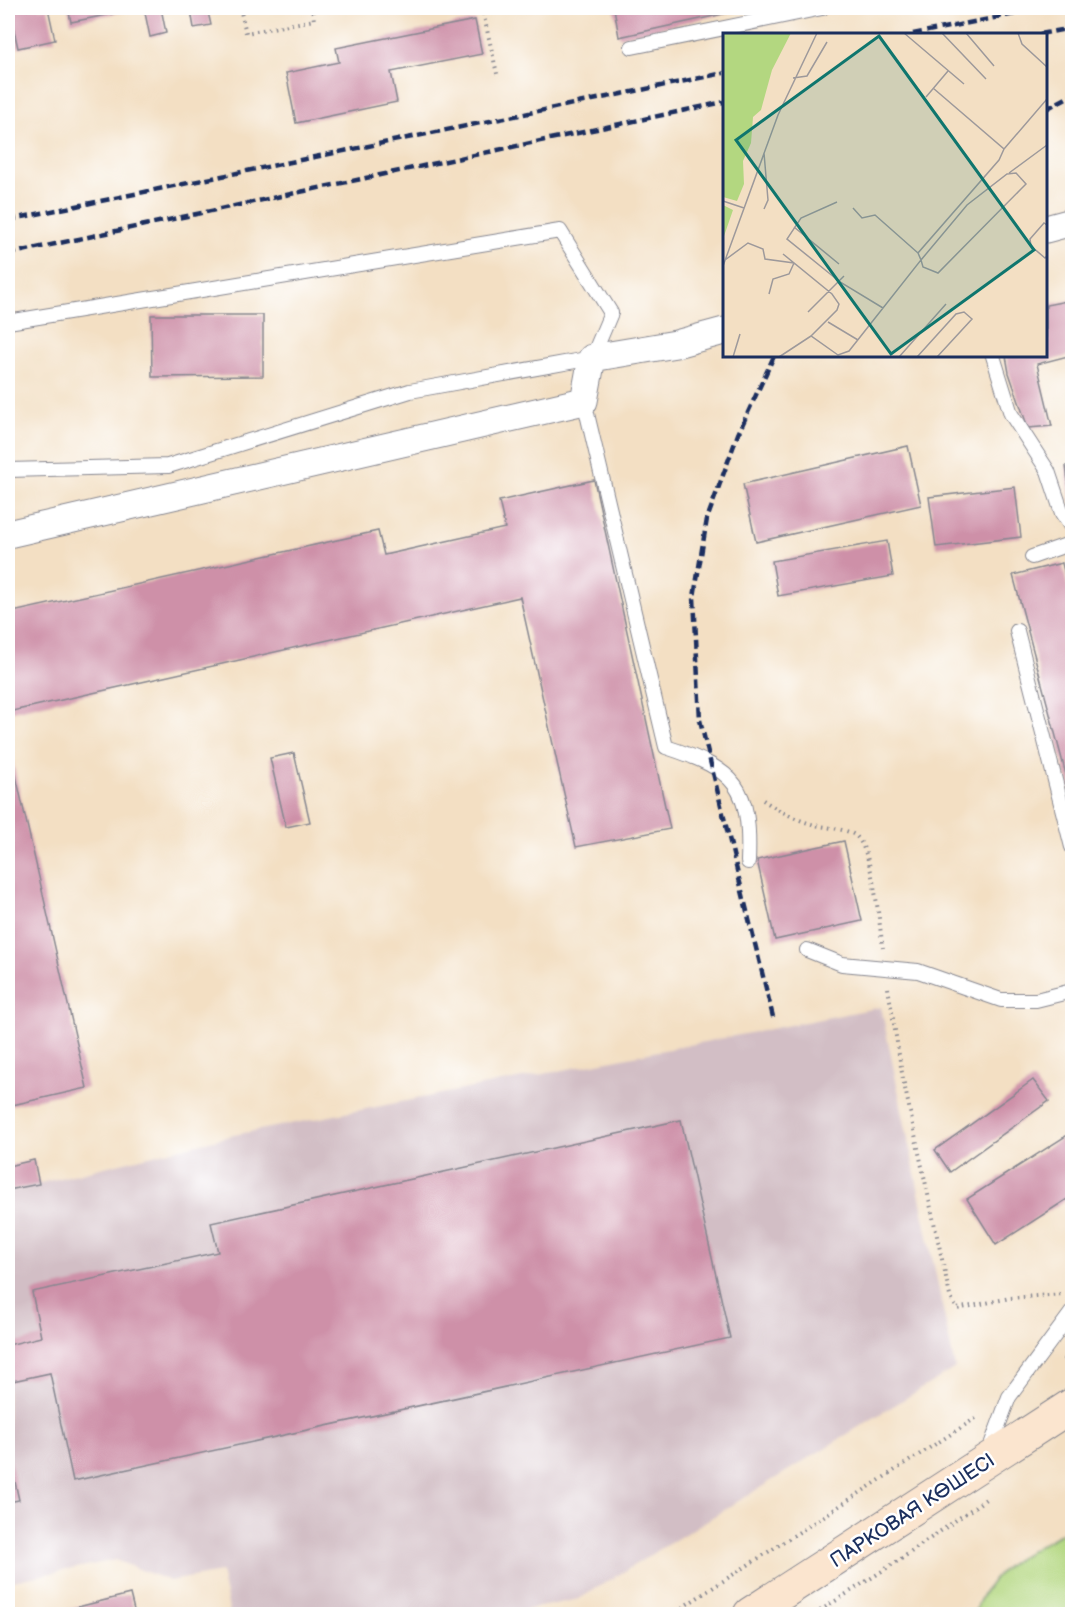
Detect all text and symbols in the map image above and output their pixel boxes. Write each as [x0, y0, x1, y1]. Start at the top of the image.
inset map [723, 33, 1047, 357]
street label: ПАРКОВАЯ КӨШЕСІ [826, 1449, 999, 1573]

